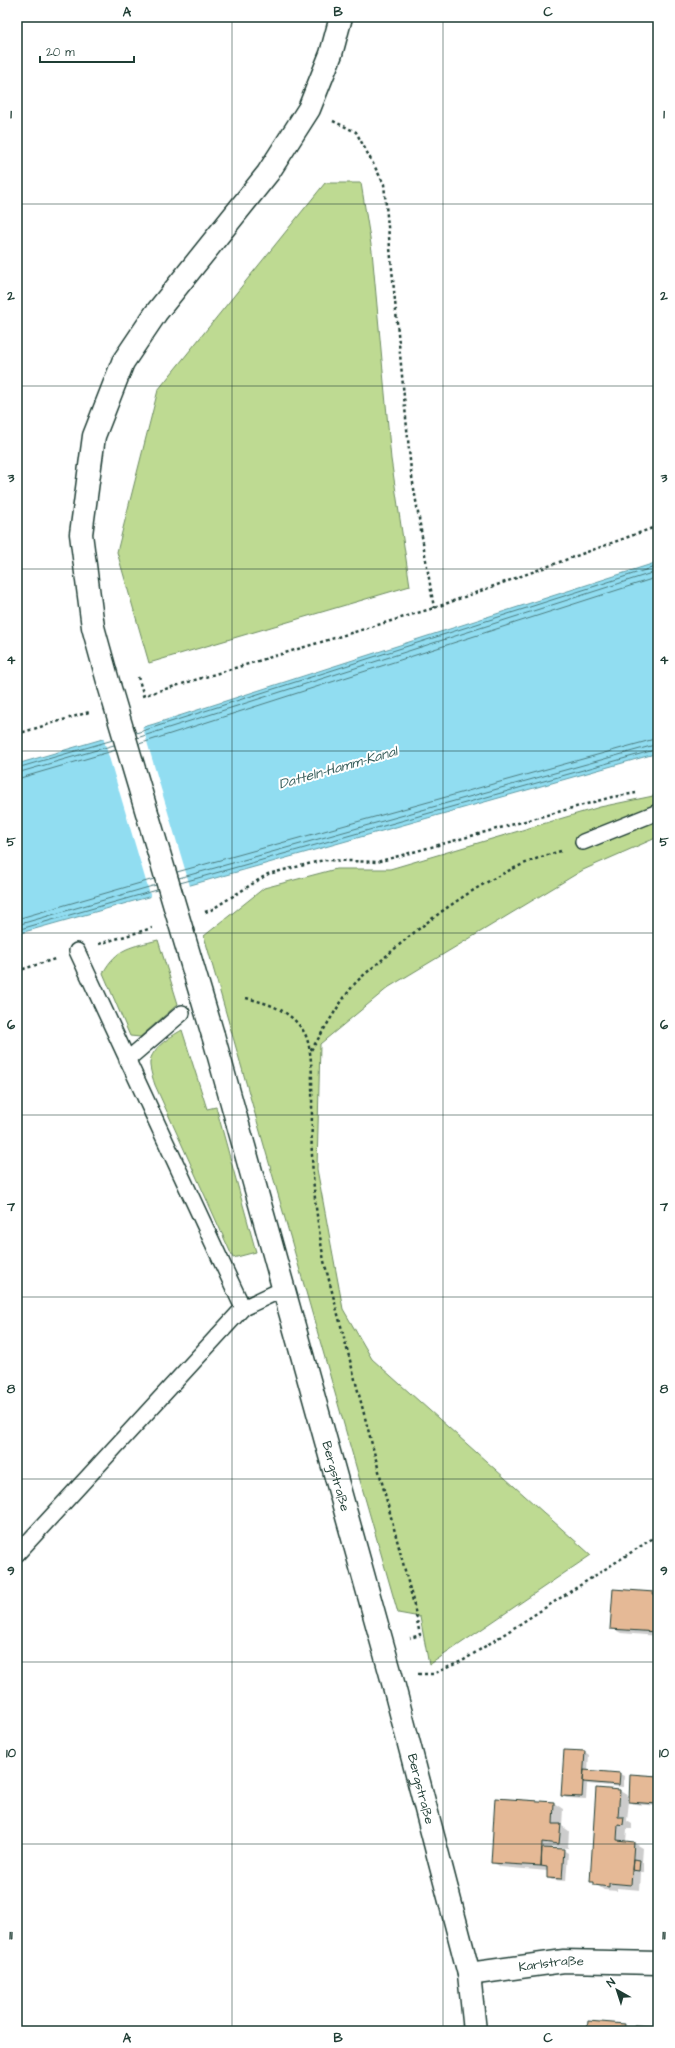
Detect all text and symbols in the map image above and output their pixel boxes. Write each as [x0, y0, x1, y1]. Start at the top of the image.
text: A [123, 3, 132, 21]
text: B [333, 3, 343, 21]
text: C [543, 3, 553, 21]
scale bar [40, 38, 134, 64]
text: 20 m [46, 44, 75, 61]
text: 1 [10, 105, 12, 123]
text: 1 [663, 105, 665, 123]
text: 2 [6, 287, 15, 305]
text: 2 [659, 287, 668, 305]
text: 3 [7, 469, 15, 487]
text: 3 [660, 469, 668, 487]
text: 4 [7, 651, 16, 669]
text: 4 [660, 651, 669, 669]
water label: Datteln-Hamm-Kanal [276, 741, 401, 794]
text: 5 [6, 833, 16, 851]
text: 5 [659, 833, 669, 851]
text: 6 [7, 1016, 16, 1034]
text: 6 [660, 1016, 669, 1034]
text: 7 [6, 1198, 16, 1216]
text: 7 [659, 1198, 669, 1216]
text: 8 [7, 1380, 16, 1398]
text: 8 [660, 1380, 669, 1398]
street label: Bergstraße [317, 1439, 354, 1513]
text: 9 [7, 1562, 15, 1580]
text: 9 [660, 1562, 668, 1580]
text: 10 [6, 1744, 17, 1762]
text: 10 [659, 1744, 670, 1762]
street label: Bergstraße [403, 1752, 439, 1826]
text: 11 [9, 1926, 13, 1944]
text: 11 [662, 1926, 666, 1944]
street label: Karlstraße [517, 1952, 584, 1976]
north arrow [597, 1970, 637, 2010]
text: N [604, 1975, 618, 1991]
text: A [123, 2029, 132, 2047]
text: B [333, 2029, 343, 2047]
text: C [543, 2029, 553, 2047]

